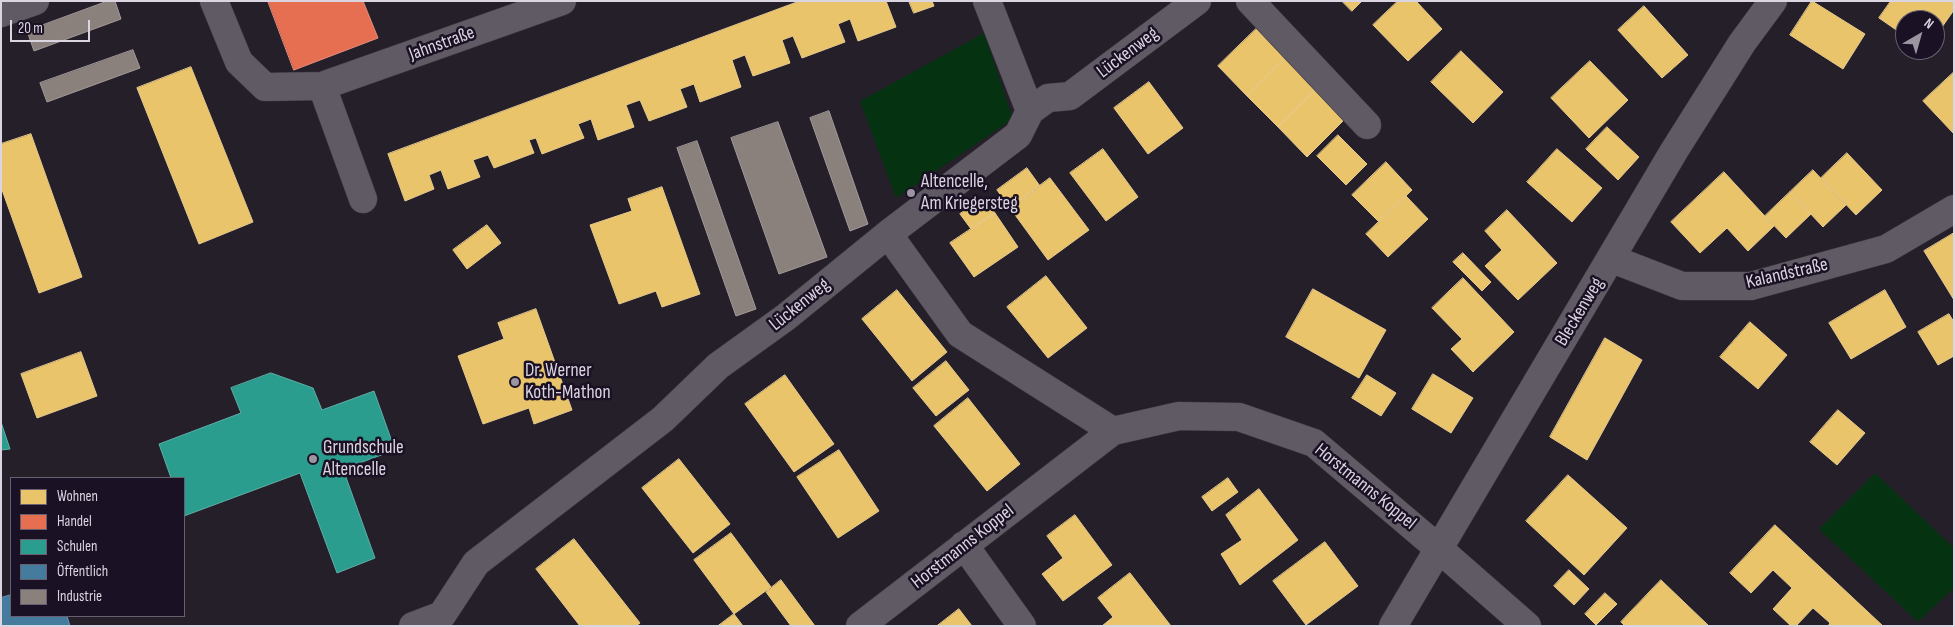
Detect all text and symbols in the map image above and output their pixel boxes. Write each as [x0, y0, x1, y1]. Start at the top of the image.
scale bar [12, 10, 92, 42]
north arrow [1895, 10, 1945, 60]
text: N [1921, 15, 1937, 33]
text: 20 m [18, 19, 43, 38]
street label: Jahnstraße [406, 22, 478, 66]
street label: Lückenweg [1093, 23, 1163, 83]
place label: Altencelle, Am Kriegersteg [921, 171, 1018, 215]
marker: Altencelle, Am Kriegersteg [905, 187, 917, 199]
street label: Kalandstraße [1744, 254, 1830, 294]
street label: Lückenweg [765, 274, 835, 336]
street label: Bleckenweg [1551, 274, 1609, 350]
place label: Dr. Werner Koth-Mathon [525, 360, 611, 404]
marker: Dr. Werner Koth-Mathon [509, 376, 521, 388]
place label: Grundschule Altencelle [323, 437, 404, 481]
street label: Horstmanns Koppel [1310, 439, 1420, 535]
marker: Grundschule Altencelle [307, 453, 319, 465]
legend [10, 477, 185, 617]
text: Wohnen [57, 487, 98, 506]
street label: Horstmanns Koppel [907, 500, 1019, 594]
text: Handel [57, 512, 92, 531]
text: Schulen [57, 537, 97, 556]
text: Öffentlich [57, 562, 108, 581]
text: Industrie [57, 587, 102, 606]

